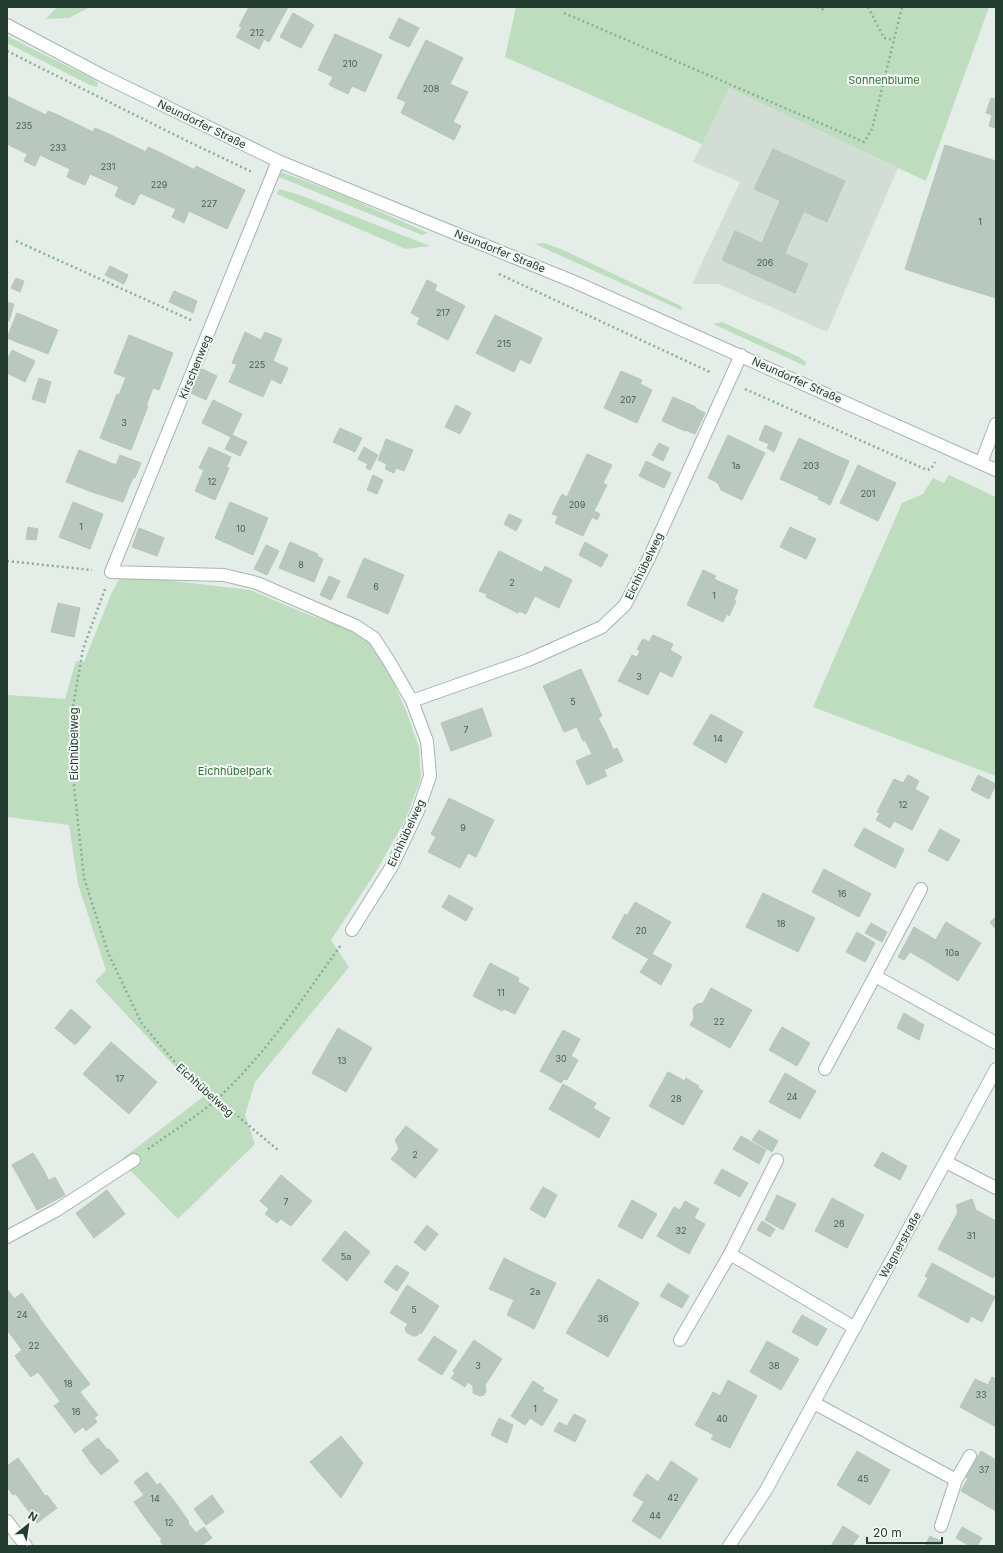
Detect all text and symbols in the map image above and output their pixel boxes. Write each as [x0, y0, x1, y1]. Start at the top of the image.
house number: 212 [250, 27, 264, 38]
house number: 210 [343, 58, 358, 69]
park label: Sonnenblume [848, 73, 920, 87]
house number: 208 [423, 83, 440, 94]
street label: Neundorfer Straße [155, 96, 249, 152]
house number: 235 [16, 120, 32, 131]
house number: 233 [50, 142, 67, 153]
house number: 231 [101, 161, 115, 172]
house number: 229 [151, 179, 168, 190]
house number: 227 [201, 198, 217, 209]
house number: 1 [978, 216, 982, 227]
street label: Neundorfer Straße [452, 226, 548, 276]
house number: 206 [757, 257, 774, 268]
house number: 217 [436, 307, 450, 318]
street label: Kirschenweg [176, 333, 214, 401]
house number: 215 [497, 338, 511, 349]
street label: Neundorfer Straße [750, 354, 844, 406]
house number: 225 [249, 359, 265, 370]
house number: 207 [620, 394, 636, 405]
house number: 3 [121, 417, 127, 428]
house number: 1a [732, 460, 740, 471]
house number: 203 [803, 460, 820, 471]
house number: 12 [207, 476, 217, 487]
house number: 201 [861, 488, 875, 499]
house number: 209 [569, 499, 586, 510]
house number: 1 [79, 521, 83, 532]
house number: 10 [236, 523, 246, 534]
street label: Eichhübelweg [622, 530, 666, 602]
house number: 8 [298, 559, 304, 570]
house number: 2 [509, 577, 515, 588]
house number: 6 [373, 581, 379, 592]
house number: 1 [712, 590, 716, 601]
house number: 3 [636, 671, 642, 682]
house number: 5 [570, 696, 576, 707]
street label: Eichhübelweg [67, 708, 81, 780]
house number: 7 [463, 724, 469, 735]
house number: 14 [713, 733, 723, 744]
park label: Eichhübelpark [198, 764, 272, 778]
street label: Eichhübelweg [384, 797, 428, 869]
house number: 12 [898, 799, 908, 810]
house number: 9 [460, 822, 466, 833]
house number: 16 [837, 888, 847, 899]
house number: 18 [776, 918, 786, 929]
house number: 20 [635, 925, 647, 936]
house number: 10a [945, 947, 959, 958]
house number: 11 [497, 987, 505, 998]
house number: 22 [714, 1016, 724, 1027]
house number: 30 [555, 1053, 567, 1064]
house number: 13 [337, 1055, 347, 1066]
street label: Eichhübelweg [173, 1060, 237, 1120]
house number: 17 [116, 1073, 124, 1084]
house number: 24 [786, 1091, 798, 1102]
house number: 28 [670, 1093, 682, 1104]
house number: 2 [412, 1149, 418, 1160]
house number: 7 [283, 1196, 289, 1207]
street label: Wagnerstraße [876, 1210, 924, 1280]
house number: 26 [833, 1218, 845, 1229]
house number: 32 [675, 1225, 687, 1236]
house number: 31 [966, 1230, 976, 1241]
house number: 5a [341, 1251, 351, 1262]
house number: 2a [530, 1286, 540, 1297]
house number: 5 [411, 1304, 417, 1315]
house number: 24 [16, 1309, 28, 1320]
house number: 36 [597, 1313, 609, 1324]
house number: 22 [29, 1340, 39, 1351]
house number: 3 [475, 1360, 481, 1371]
house number: 38 [768, 1360, 780, 1371]
house number: 18 [63, 1378, 73, 1389]
house number: 33 [975, 1389, 987, 1400]
house number: 1 [533, 1403, 537, 1414]
house number: 16 [71, 1406, 81, 1417]
house number: 40 [716, 1413, 728, 1424]
house number: 37 [979, 1464, 989, 1475]
house number: 45 [857, 1473, 869, 1484]
house number: 42 [667, 1492, 679, 1503]
house number: 14 [150, 1493, 160, 1504]
north arrow [8, 1505, 48, 1545]
text: N [26, 1508, 40, 1524]
house number: 44 [649, 1510, 661, 1521]
house number: 12 [164, 1517, 174, 1528]
scale bar [867, 1519, 942, 1545]
text: 20 m [873, 1525, 902, 1540]

